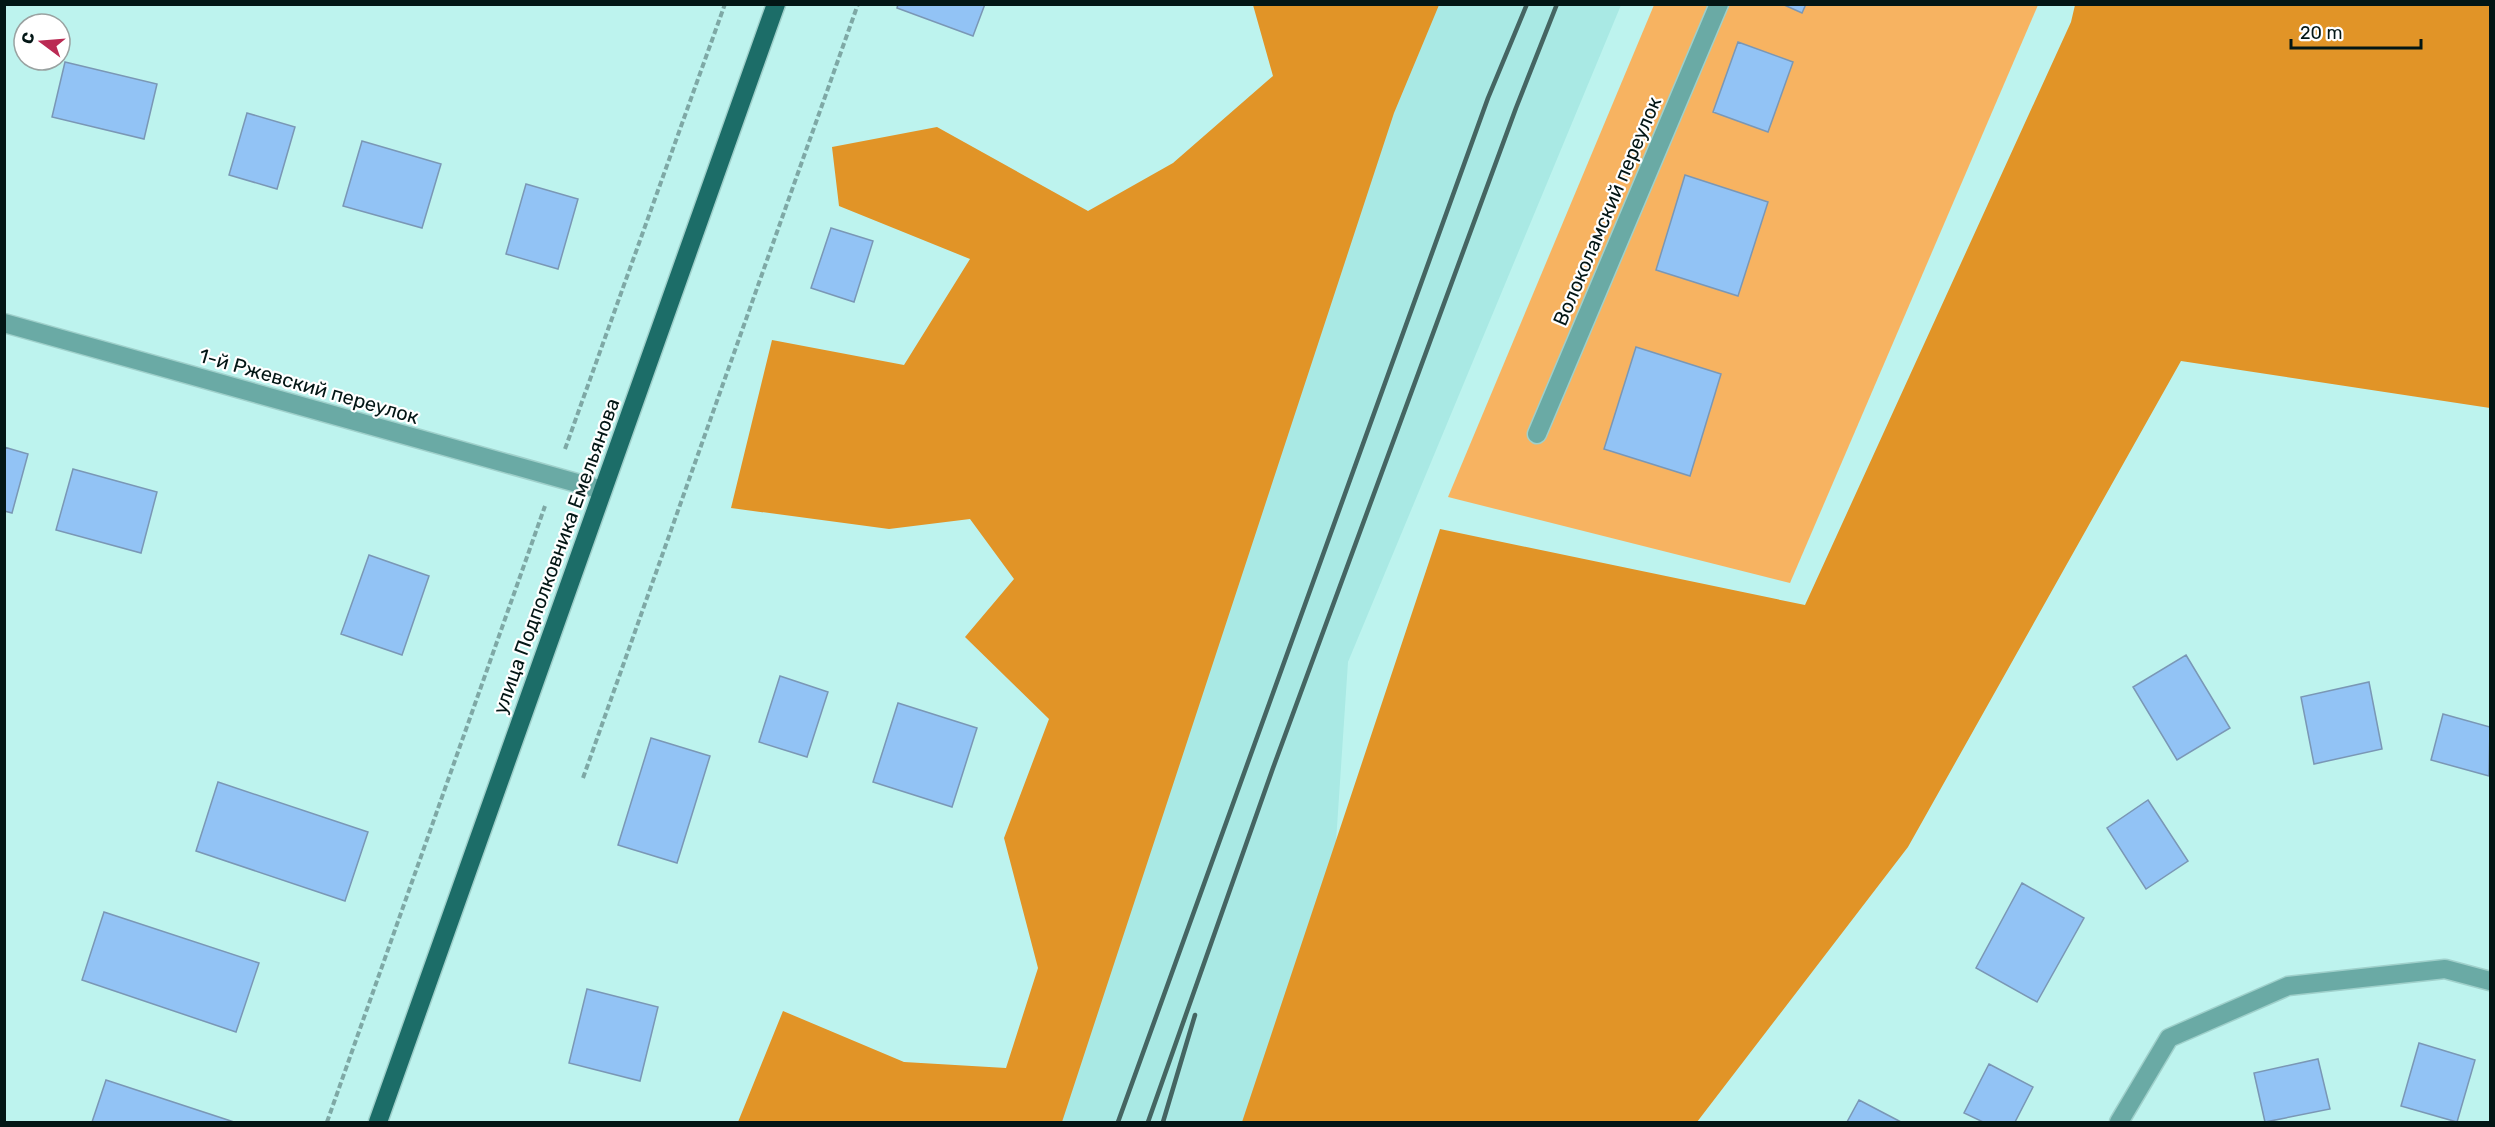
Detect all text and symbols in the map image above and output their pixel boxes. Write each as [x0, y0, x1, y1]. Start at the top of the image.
north arrow [12, 12, 72, 72]
scale bar [2291, 12, 2422, 50]
text: 20 m [2300, 22, 2342, 44]
text: С [17, 30, 39, 46]
street label: Волоколамский переулок [1548, 93, 1666, 329]
street label: 1-й Ржевский переулок [196, 343, 422, 429]
street label: улица Подполковника Емельянова [488, 395, 624, 717]

